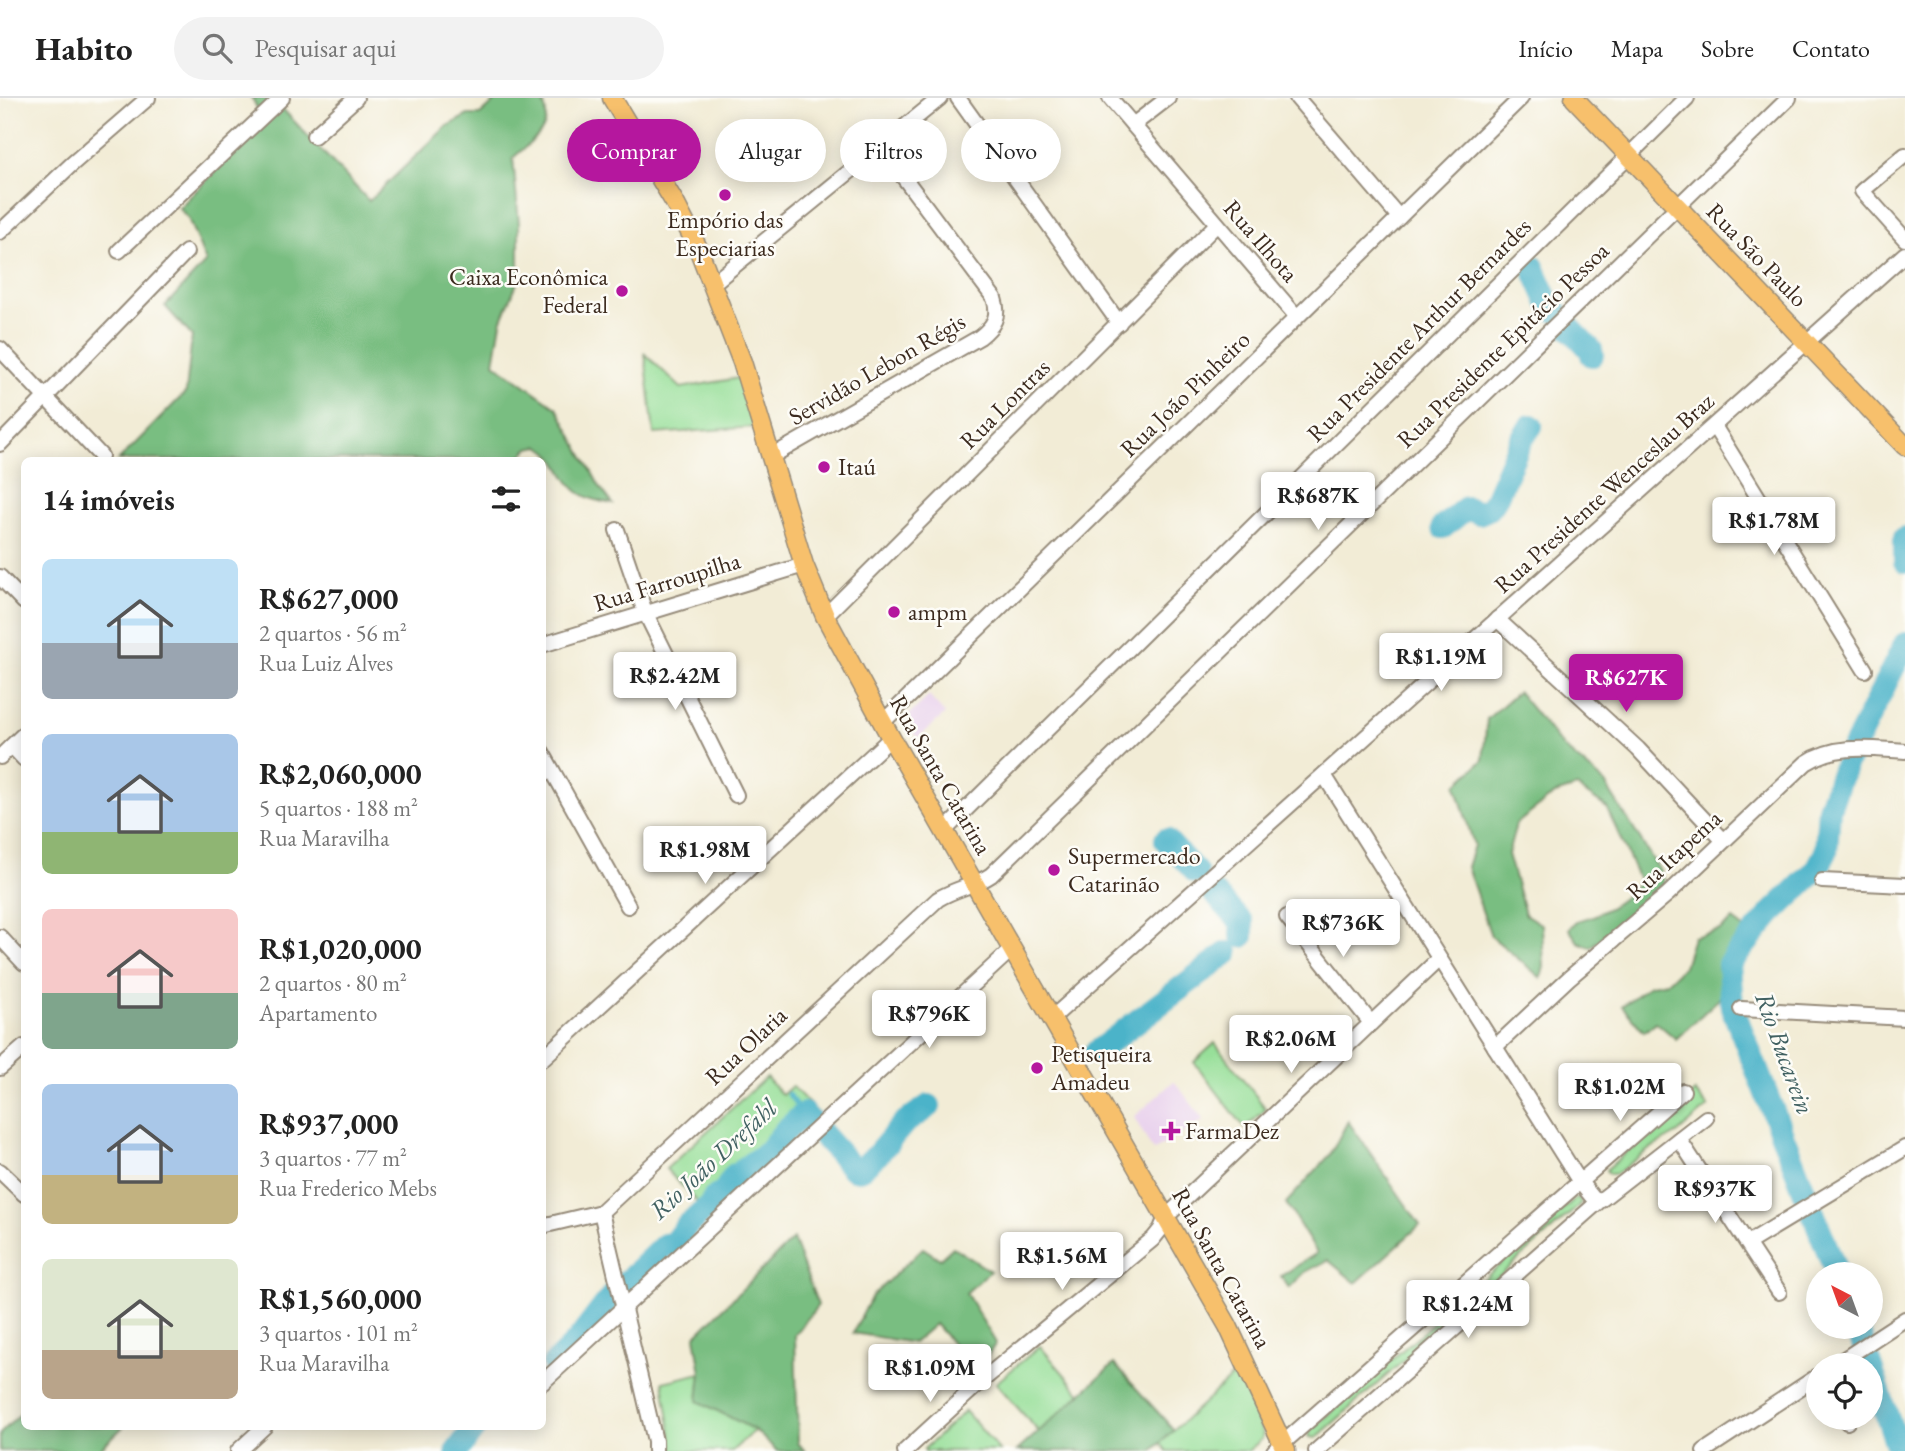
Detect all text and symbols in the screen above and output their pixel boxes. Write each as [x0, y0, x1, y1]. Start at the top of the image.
search box [174, 17, 664, 80]
text: Habito [35, 27, 132, 70]
icon: search [198, 29, 236, 67]
text: Pesquisar aqui [254, 31, 396, 65]
text: Início [1519, 33, 1573, 64]
text: Mapa [1611, 33, 1663, 64]
text: Sobre [1701, 33, 1754, 64]
text: Contato [1792, 33, 1870, 64]
chip: Comprar [567, 119, 701, 182]
chip: Alugar [715, 119, 826, 182]
chip: Filtros [840, 119, 947, 182]
chip: Novo [961, 119, 1061, 182]
marker: Empório das Especiarias [717, 187, 733, 203]
street label: Rua Ilhota [1217, 193, 1306, 289]
street label: Rua São Paulo [1700, 196, 1815, 314]
place label: Empório das Especiarias [667, 204, 783, 263]
street label: Rua Presidente Arthur Bernardes [1300, 211, 1538, 449]
street label: Rua Presidente Epitácio Pessoa [1390, 235, 1616, 454]
place label: Caixa Econômica Federal [449, 261, 608, 320]
marker: Caixa Econômica Federal [614, 283, 630, 299]
street label: Servidão Lebon Régis [783, 305, 971, 432]
street label: Rua João Pinheiro [1113, 324, 1256, 464]
street label: Rua Lontras [953, 352, 1056, 455]
street label: Rua Presidente Wenceslau Braz [1487, 386, 1720, 600]
place label: Itaú [838, 451, 876, 482]
marker: Itaú [816, 459, 832, 475]
pin: R$687K [1261, 472, 1375, 532]
text: 14 imóveis [42, 480, 175, 519]
icon: filters [487, 480, 525, 518]
text: R$687K [1277, 480, 1359, 510]
pin: R$1.78M [1709, 498, 1839, 557]
text: R$1.78M [1728, 505, 1820, 535]
street label: Rua Farroupilha [590, 544, 744, 619]
text: R$627,000 [259, 579, 398, 618]
icon: home [98, 587, 182, 671]
place label: ampm [908, 596, 968, 627]
marker: ampm [886, 604, 902, 620]
text: 2 quartos · 56 m² [259, 618, 407, 648]
pin: R$1.19M [1376, 634, 1506, 693]
text: R$1.19M [1395, 641, 1487, 671]
text: Rua Luiz Alves [259, 648, 393, 678]
pin: R$2.42M [610, 652, 740, 712]
pin: R$627K [1569, 654, 1683, 714]
text: R$2.42M [629, 660, 721, 690]
text: R$627K [1585, 662, 1667, 692]
street label: Rua Santa Catarina [883, 689, 1000, 861]
text: R$2,060,000 [259, 754, 422, 793]
icon: home [98, 762, 182, 846]
text: 5 quartos · 188 m² [259, 793, 418, 823]
street label: Rua Itapema [1619, 802, 1728, 907]
text: Rua Maravilha [259, 823, 389, 853]
pin: R$1.98M [640, 826, 770, 886]
text: R$1.98M [659, 834, 751, 864]
place label: Supermercado Catarinão [1068, 840, 1201, 899]
marker: Supermercado Catarinão [1046, 862, 1062, 878]
pin: R$736K [1286, 900, 1400, 959]
text: R$736K [1302, 907, 1384, 937]
text: R$1,020,000 [259, 929, 422, 968]
icon: home [98, 937, 182, 1021]
text: 2 quartos · 80 m² [259, 968, 407, 998]
water label: Rio Bucarein [1747, 987, 1823, 1119]
pin: R$796K [872, 990, 986, 1050]
text: Apartamento [259, 998, 377, 1028]
text: R$796K [888, 998, 970, 1028]
street label: Rua Olaria [698, 999, 794, 1092]
pin: R$2.06M [1226, 1016, 1356, 1075]
text: R$2.06M [1245, 1023, 1337, 1053]
place label: Petisqueira Amadeu [1050, 1038, 1152, 1097]
marker: Petisqueira Amadeu [1029, 1060, 1045, 1076]
pin: R$1.02M [1555, 1063, 1685, 1123]
text: R$1.02M [1574, 1071, 1666, 1101]
water label: Rio João Drefahl [642, 1091, 785, 1227]
text: R$937,000 [259, 1104, 398, 1143]
icon: home [98, 1112, 182, 1196]
place label: FarmaDez [1185, 1115, 1279, 1146]
marker: FarmaDez [1163, 1123, 1179, 1139]
text: 3 quartos · 77 m² [259, 1143, 407, 1173]
pin: R$937K [1658, 1166, 1772, 1225]
text: Rua Frederico Mebs [259, 1173, 437, 1203]
text: R$937K [1674, 1173, 1756, 1203]
street label: Rua Santa Catarina [1165, 1182, 1280, 1354]
pin: R$1.56M [997, 1232, 1127, 1292]
text: R$1.56M [1016, 1240, 1108, 1270]
north arrow [1806, 1262, 1883, 1339]
map controls [1806, 1262, 1883, 1430]
text: R$1,560,000 [259, 1279, 422, 1318]
pin: R$1.24M [1403, 1280, 1533, 1340]
icon: home [98, 1287, 182, 1371]
text: R$1.24M [1422, 1288, 1514, 1318]
text: 3 quartos · 101 m² [259, 1318, 418, 1348]
pin: R$1.09M [865, 1344, 995, 1404]
text: Rua Maravilha [259, 1348, 389, 1378]
text: R$1.09M [884, 1352, 976, 1382]
button: locate [1806, 1353, 1883, 1430]

